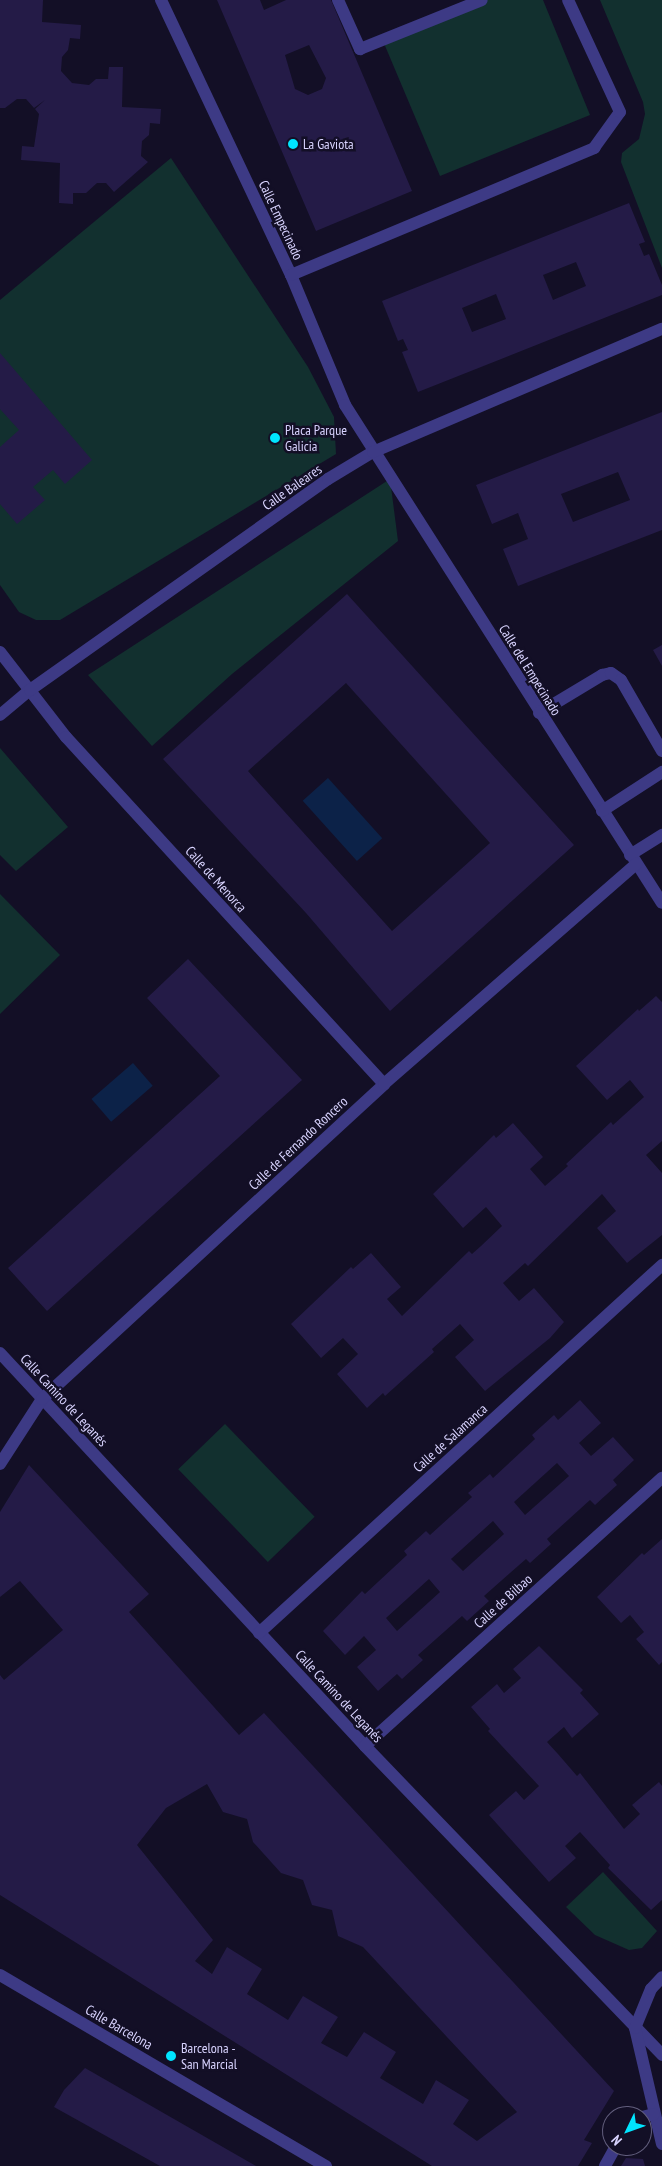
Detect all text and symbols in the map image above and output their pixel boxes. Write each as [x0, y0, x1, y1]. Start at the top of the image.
place label: La Gaviota [303, 136, 354, 152]
marker: La Gaviota [287, 138, 299, 150]
street label: Calle Empecinado [255, 178, 307, 262]
place label: Placa Parque Galicia [285, 422, 347, 454]
marker: Placa Parque Galicia [269, 432, 281, 444]
street label: Calle Baleares [259, 461, 325, 513]
street label: Calle del Empecinado [495, 621, 565, 719]
street label: Calle de Menorca [182, 842, 250, 916]
street label: Calle de Fernando Roncero [245, 1093, 351, 1193]
street label: Calle Camino de Leganés [17, 1350, 111, 1450]
street label: Calle de Salamanca [410, 1400, 490, 1476]
street label: Calle de Bilbao [470, 1570, 536, 1632]
street label: Calle Camino de Leganés [292, 1646, 386, 1746]
street label: Calle Barcelona [82, 2001, 156, 2053]
place label: Barcelona - San Marcial [181, 2040, 237, 2072]
marker: Barcelona - San Marcial [165, 2050, 177, 2062]
north arrow [602, 2106, 652, 2156]
text: N [607, 2132, 626, 2149]

